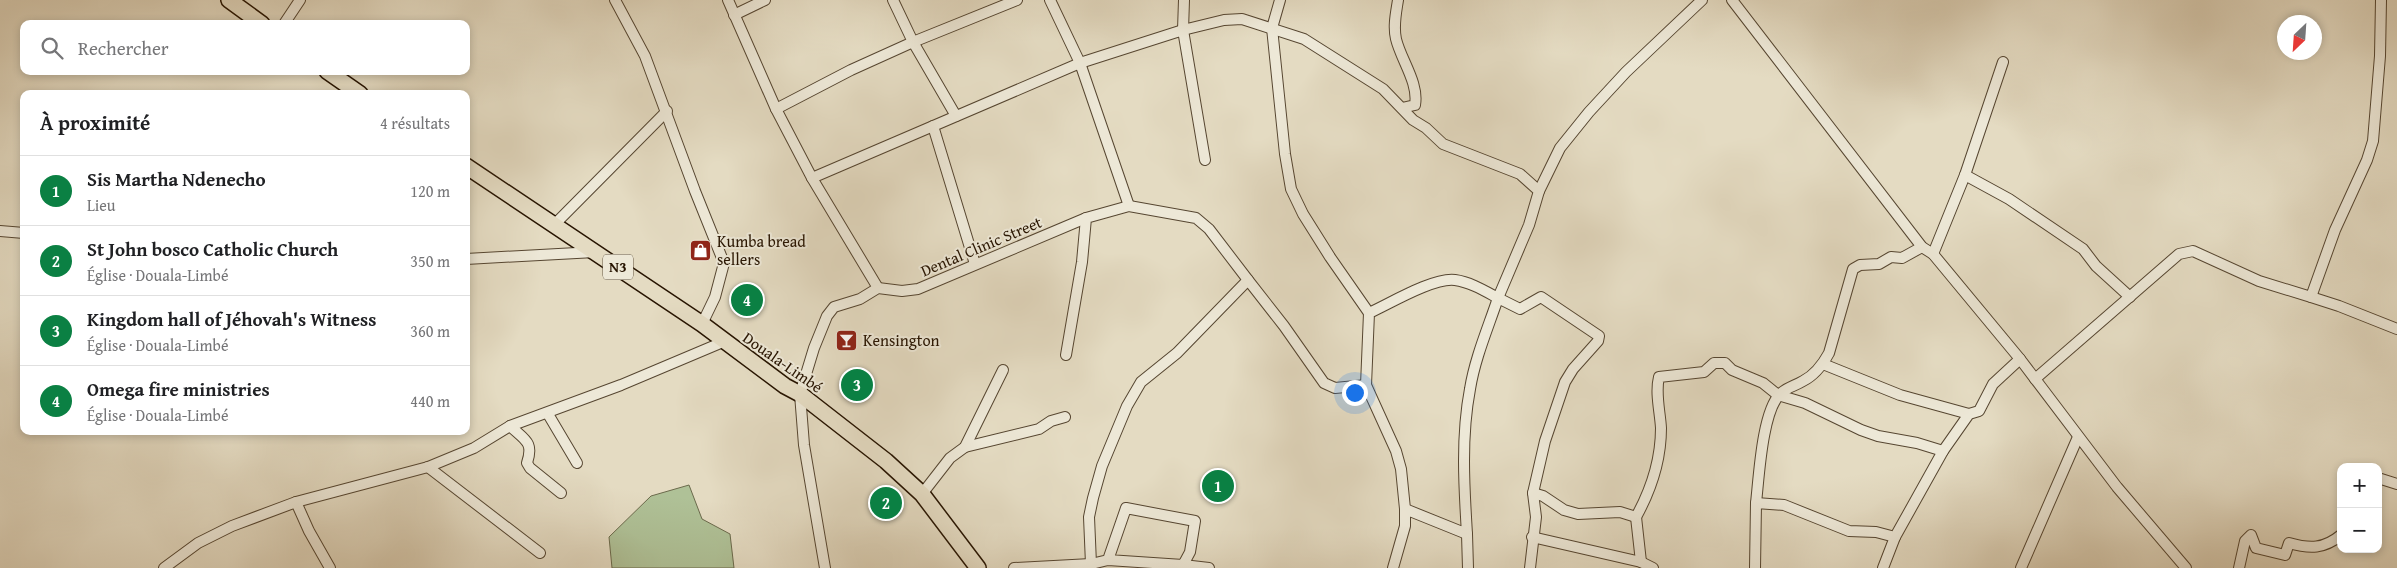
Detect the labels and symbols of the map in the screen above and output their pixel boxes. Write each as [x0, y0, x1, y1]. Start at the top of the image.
north arrow [2277, 15, 2322, 60]
street label: Dental Clinic Street [917, 209, 1046, 282]
place label: Kumba bread sellers [717, 229, 806, 271]
shop icon: Kumba bread sellers [689, 238, 713, 262]
road number: N3 [603, 254, 633, 280]
pin: 4 [731, 281, 763, 319]
street label: Douala-Limbé [738, 326, 828, 398]
bar icon: Kensington [835, 328, 859, 352]
place label: Kensington [863, 328, 940, 352]
pin: 3 [841, 366, 873, 404]
your location [1342, 380, 1368, 406]
pin: 1 [1202, 467, 1234, 505]
pin: 2 [870, 484, 902, 522]

